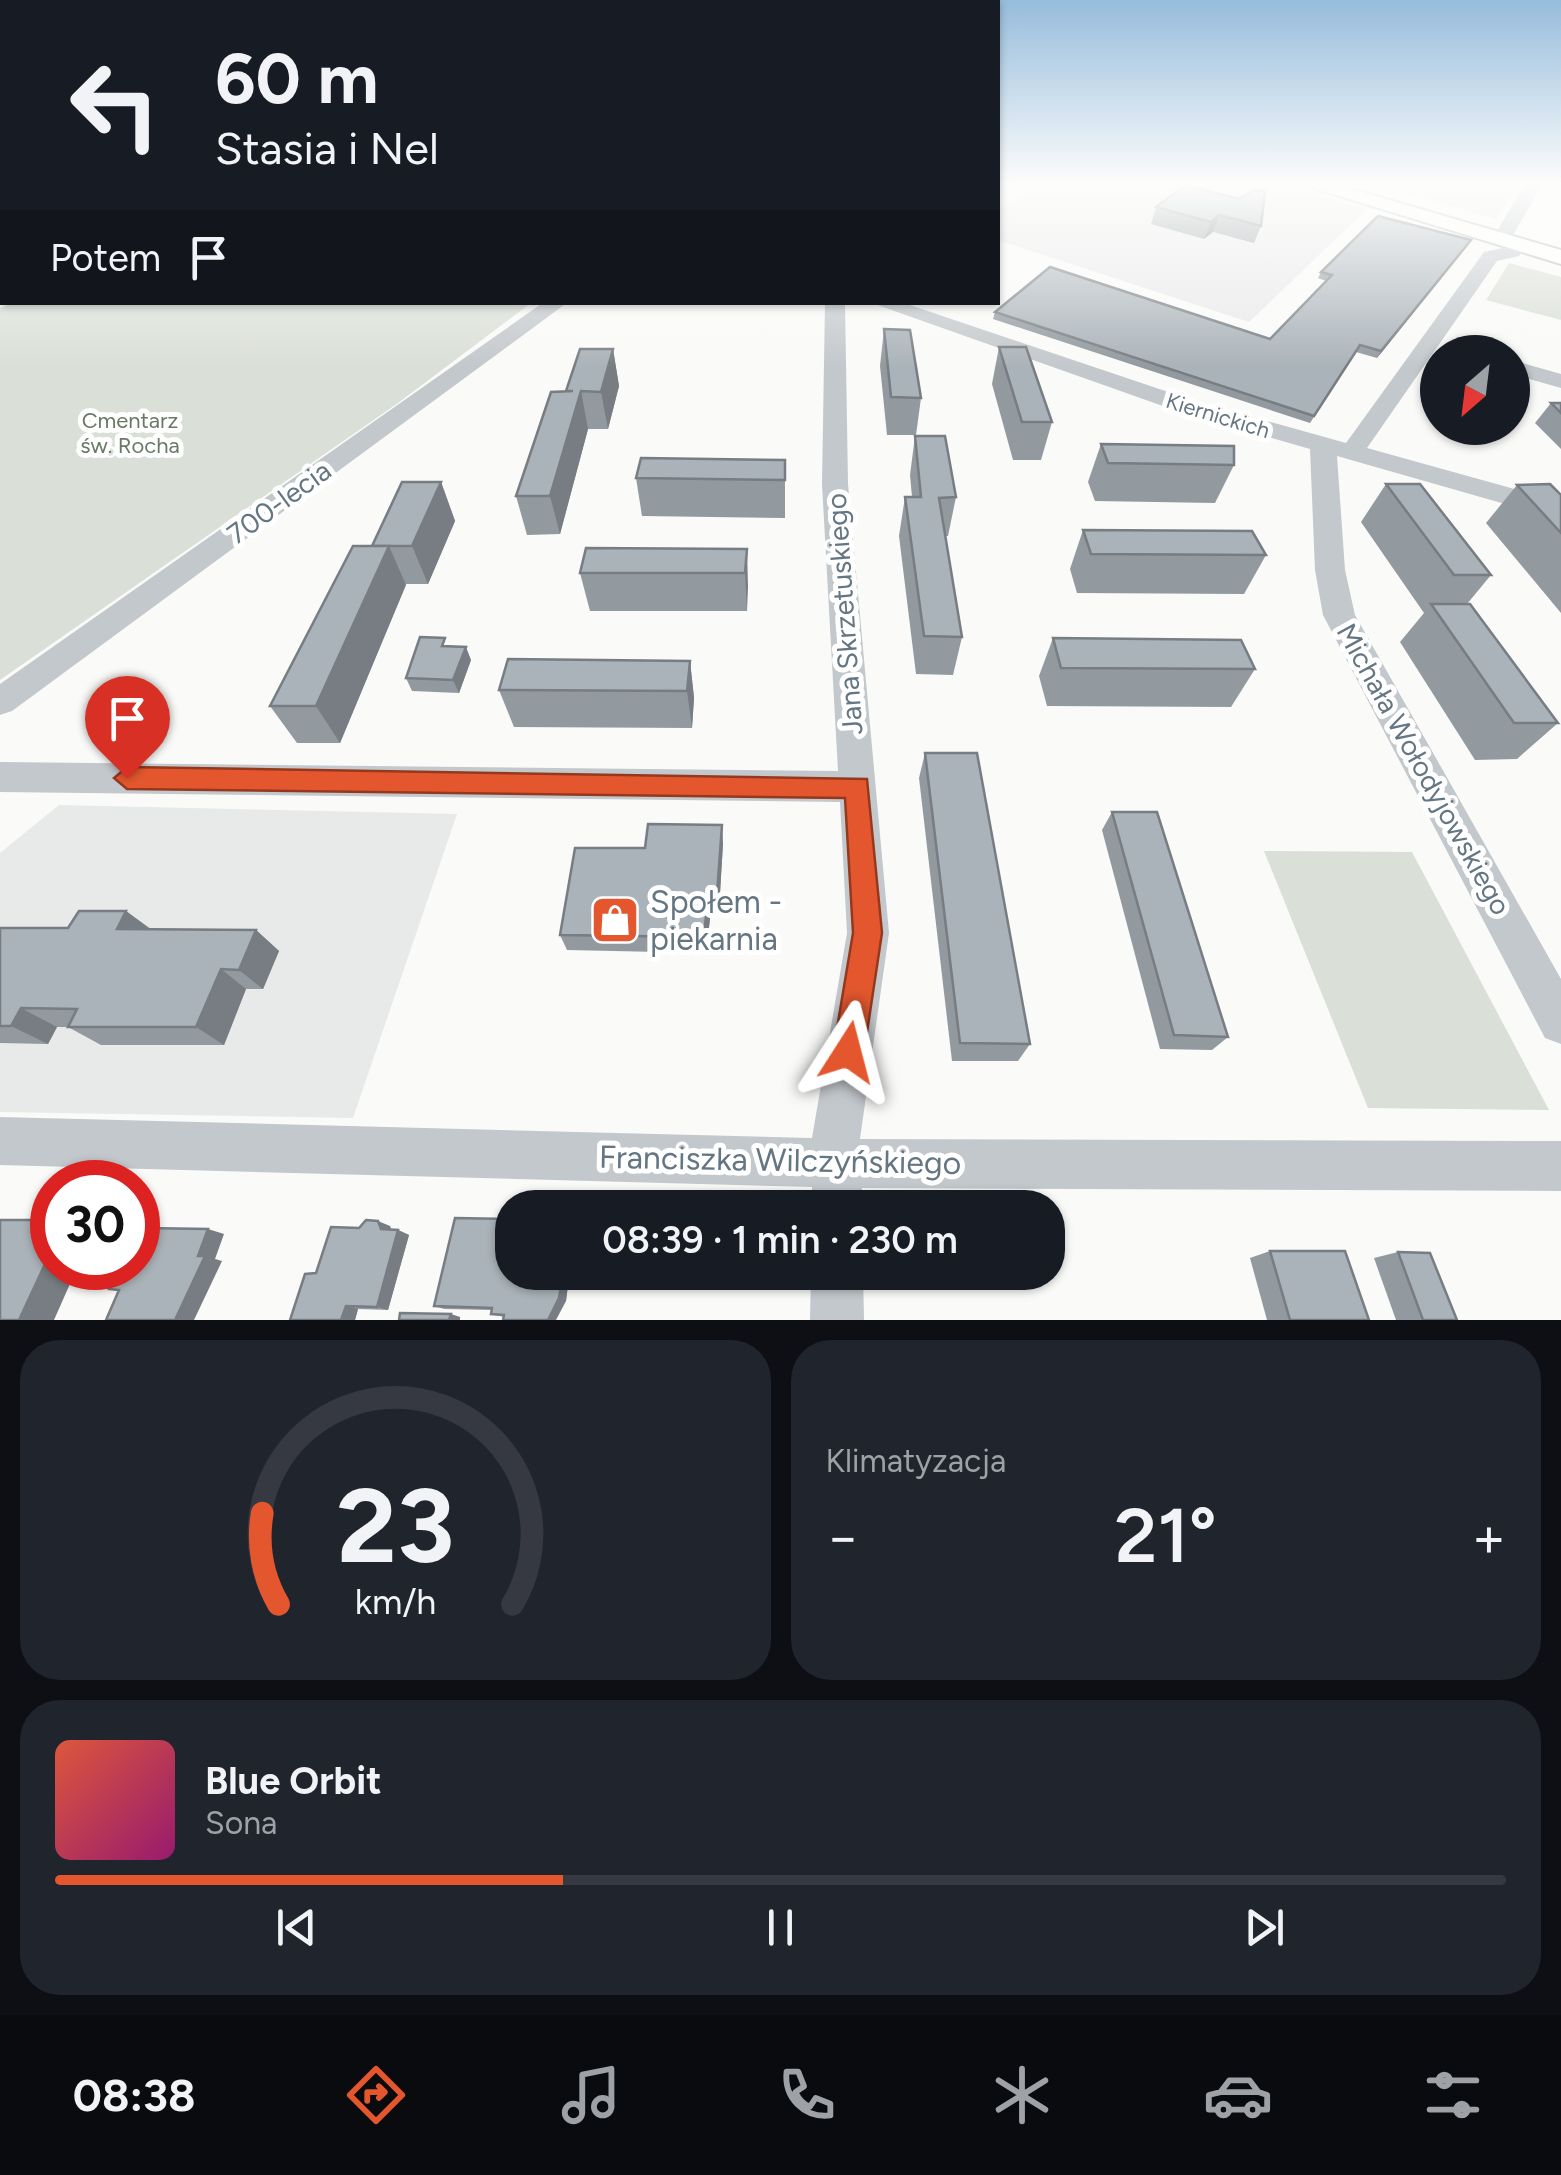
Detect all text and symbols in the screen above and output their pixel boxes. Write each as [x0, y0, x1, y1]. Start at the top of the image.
text: 60 m [215, 36, 379, 121]
icon: left [50, 40, 180, 170]
text: Stasia i Nel [215, 121, 439, 175]
icon: arrive [181, 230, 236, 285]
text: Potem [50, 235, 161, 281]
north arrow [1420, 335, 1530, 445]
map controls [1420, 335, 1530, 445]
street label: Kiernickich [1163, 387, 1273, 444]
park label: Cmentarz św. Rocha [80, 407, 180, 459]
street label: 700-lecia [220, 453, 338, 551]
street label: Jana Skrzetuskiego [819, 492, 869, 736]
street label: Michała Wołodyjowskiego [1330, 617, 1518, 921]
pin [85, 676, 170, 779]
icon: arrive [100, 691, 155, 746]
place label: Społem - piekarnia [650, 883, 782, 958]
shop icon: Społem - piekarnia [589, 894, 641, 946]
position arrow [796, 1000, 900, 1104]
street label: Franciszka Wilczyńskiego [599, 1138, 961, 1182]
speed limit sign: 30 [30, 1160, 160, 1290]
text: 08:39 · 1 min · 230 m [602, 1217, 958, 1263]
text: Klimatyzacja [826, 1442, 1006, 1480]
text: 23 [336, 1463, 454, 1588]
text: 21° [1115, 1491, 1217, 1581]
text: − [826, 1504, 860, 1570]
text: + [1472, 1504, 1506, 1570]
text: km/h [354, 1580, 436, 1623]
text: Blue Orbit [205, 1758, 381, 1804]
text: Sona [205, 1804, 277, 1842]
icon: previous [269, 1900, 324, 1955]
icon: pause [753, 1900, 808, 1955]
icon: next [1237, 1900, 1292, 1955]
icon: directions [341, 2060, 411, 2130]
icon: music [556, 2060, 626, 2130]
icon: phone [772, 2060, 842, 2130]
icon: climate [987, 2060, 1057, 2130]
icon: car [1203, 2060, 1273, 2130]
icon: filters [1418, 2060, 1488, 2130]
text: 08:38 [73, 2068, 196, 2122]

